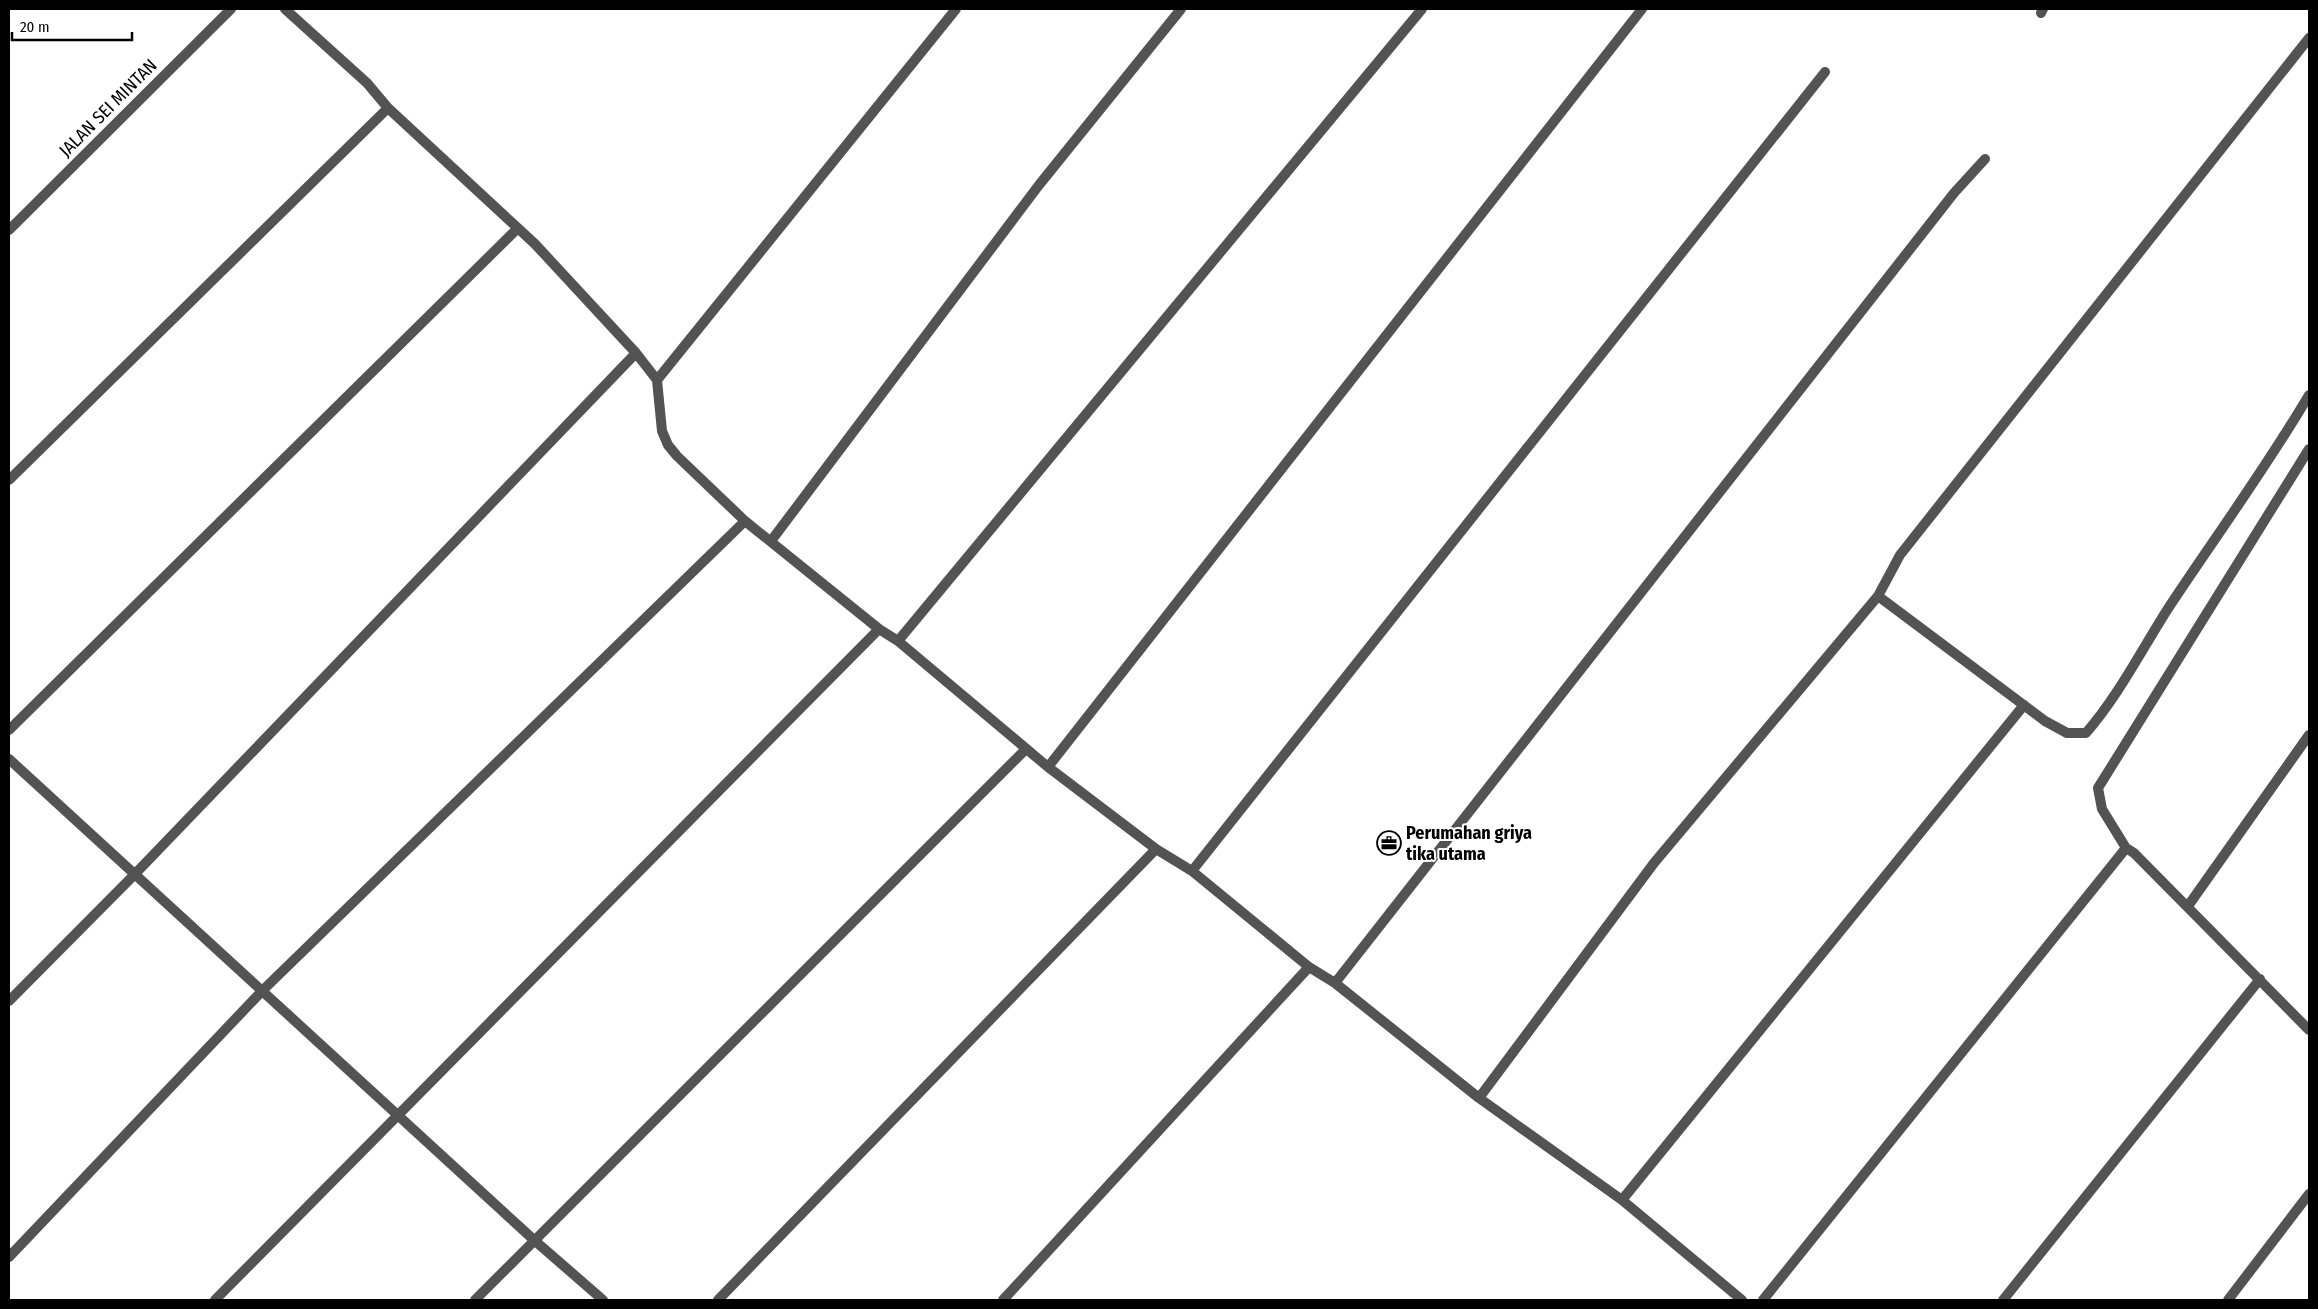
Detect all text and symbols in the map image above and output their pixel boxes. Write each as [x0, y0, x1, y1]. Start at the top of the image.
scale bar [12, 10, 132, 42]
text: 20 m [20, 18, 50, 36]
street label: JALAN SEI MINTAN [54, 54, 162, 162]
place label: Perumahan griya tika utama [1406, 822, 1532, 865]
office icon: Perumahan griya tika utama [1376, 830, 1402, 856]

